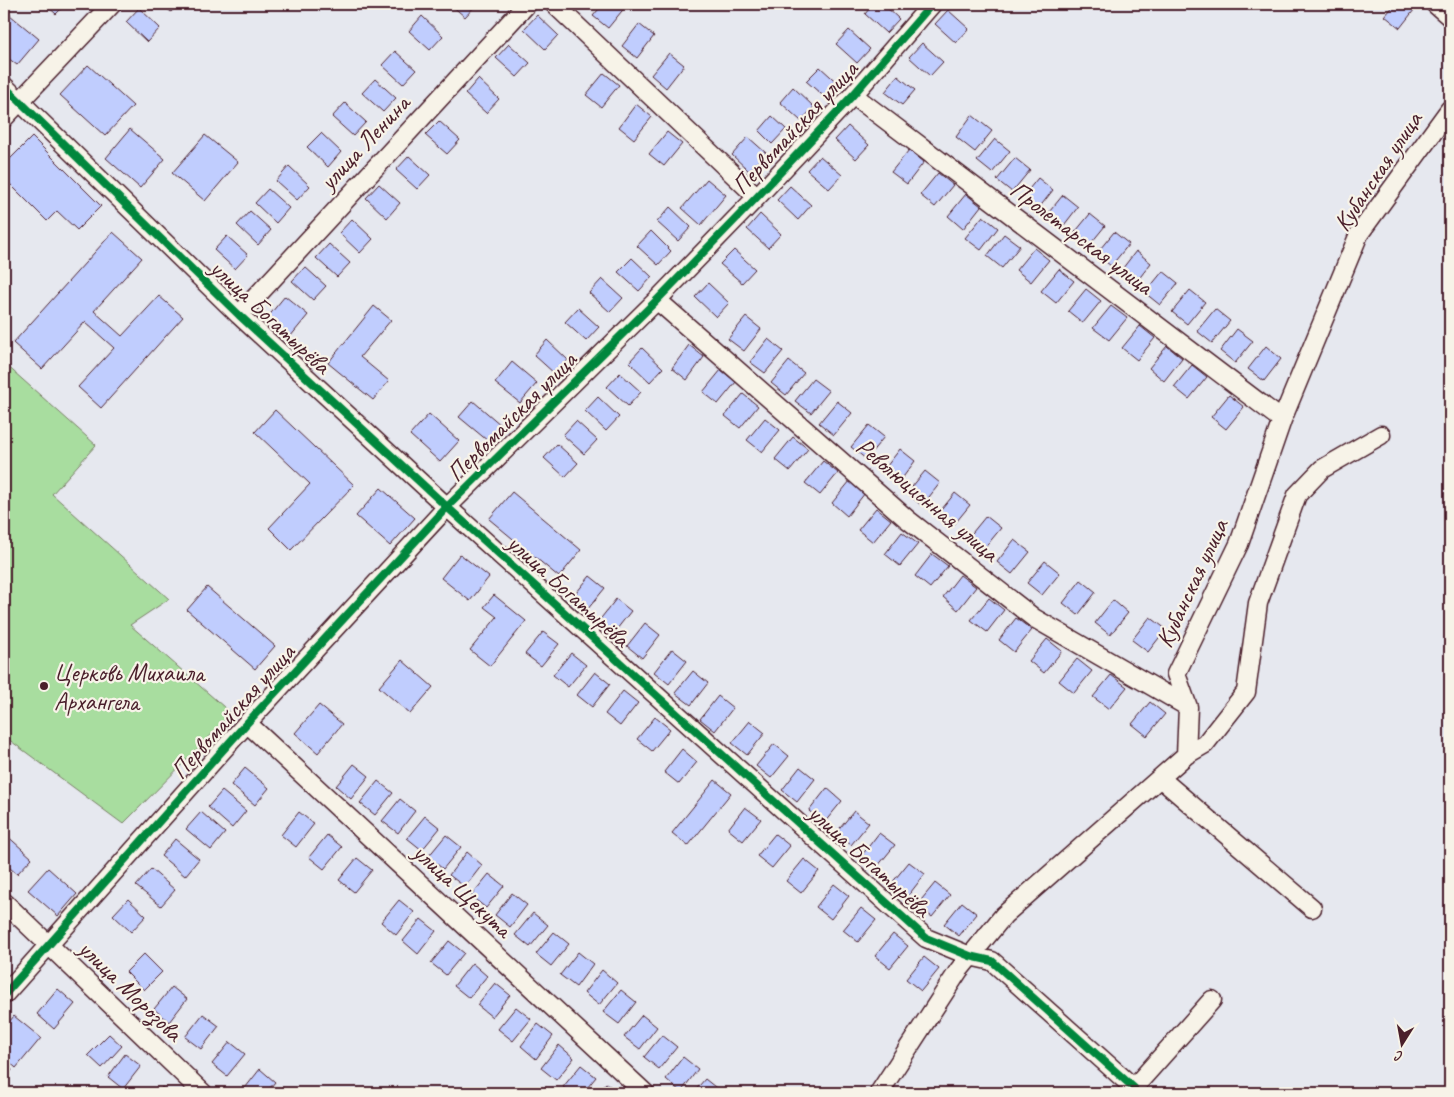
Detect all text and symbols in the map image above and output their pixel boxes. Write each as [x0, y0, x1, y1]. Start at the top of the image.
street label: Первомайская улица [725, 53, 866, 201]
street label: улица Ленина [311, 86, 419, 199]
street label: Кубанская улица [1326, 104, 1431, 238]
street label: Пролетарская улица [1003, 174, 1161, 303]
street label: улица Богатырёва [202, 251, 339, 382]
street label: Первомайская улица [440, 343, 585, 489]
street label: Революционная улица [849, 431, 1007, 570]
street label: Кубанская улица [1148, 512, 1236, 653]
street label: улица Богатырёва [499, 526, 638, 656]
street label: Первомайская улица [164, 636, 303, 786]
place label: Церковь Михаила Архангела [54, 657, 207, 718]
marker: Церковь Михаила Архангела [38, 680, 50, 692]
street label: улица Богатырёва [800, 796, 939, 926]
street label: улица Щекута [405, 835, 521, 947]
street label: улица Морозова [69, 932, 191, 1051]
north arrow [1376, 1020, 1426, 1070]
text: С [1393, 1047, 1405, 1065]

